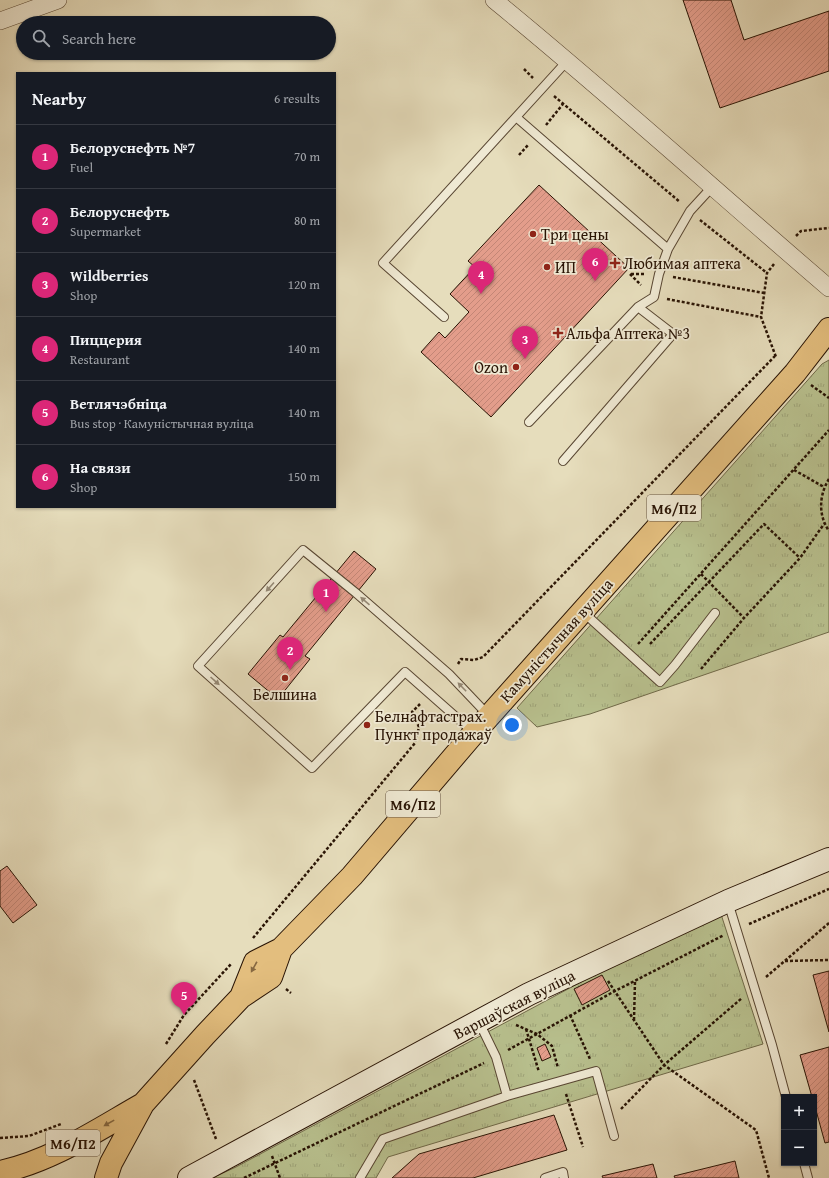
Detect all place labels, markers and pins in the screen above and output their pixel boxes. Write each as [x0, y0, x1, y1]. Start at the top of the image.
place label: Три цены [541, 222, 609, 246]
marker: Три цены [528, 229, 538, 239]
pin: 6 [582, 248, 608, 281]
place label: Любимая аптека [623, 251, 741, 275]
place label: ИП [555, 255, 576, 279]
marker: Любимая аптека [610, 258, 620, 268]
pin: 4 [468, 261, 494, 294]
marker: ИП [542, 262, 552, 272]
place label: Альфа Аптека №3 [566, 321, 690, 345]
pin: 3 [512, 326, 538, 359]
marker: Альфа Аптека №3 [553, 328, 563, 338]
place label: Ozon [474, 355, 508, 379]
marker: Ozon [511, 362, 521, 372]
pin: 1 [313, 579, 339, 612]
pin: 2 [277, 637, 303, 670]
marker: Белшина [280, 673, 290, 683]
place label: Белшина [253, 682, 317, 706]
place label: Белнафтастрах. Пункт продажаў [375, 704, 492, 746]
marker: Белнафтастрах. Пункт продажаў [362, 720, 372, 730]
pin: 5 [171, 982, 197, 1015]

